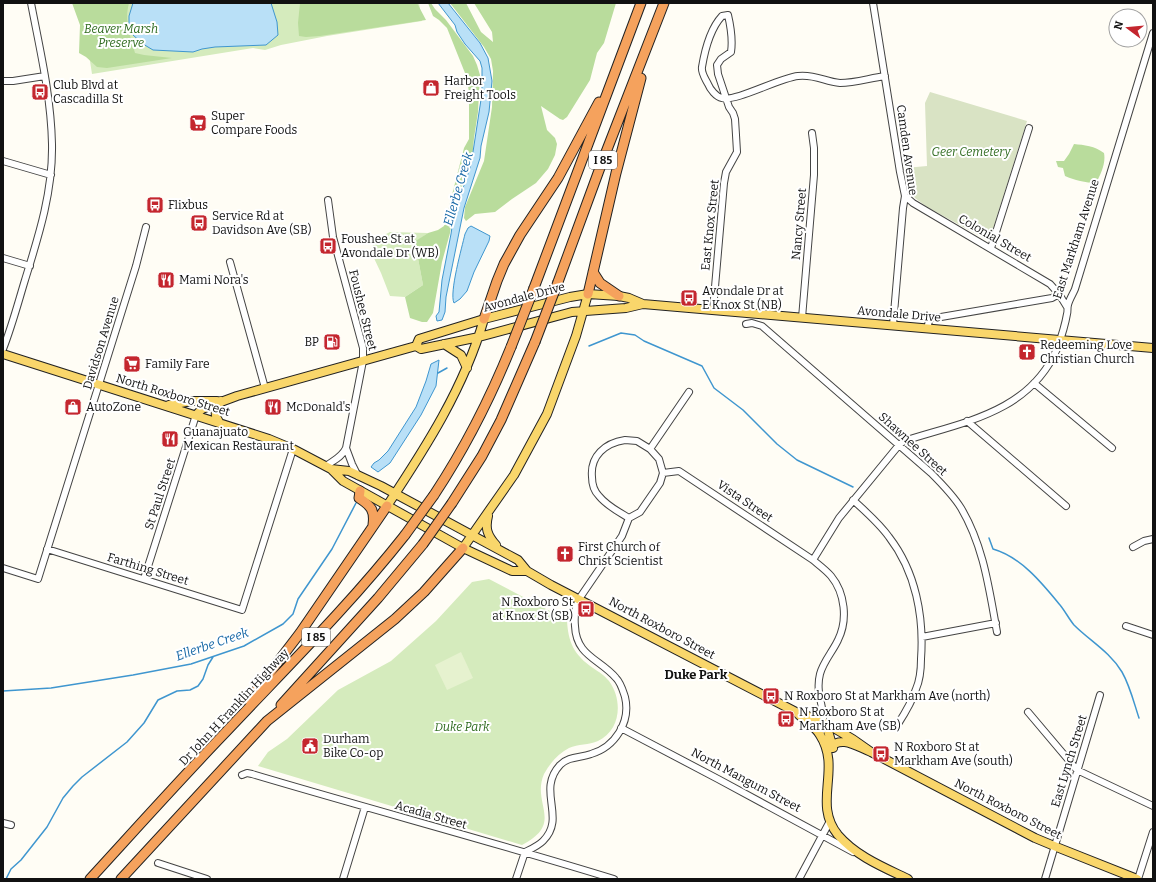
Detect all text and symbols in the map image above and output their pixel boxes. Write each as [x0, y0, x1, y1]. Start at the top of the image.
north arrow [1108, 8, 1148, 48]
text: N [1111, 19, 1126, 31]
park label: Beaver Marsh Preserve [84, 22, 158, 50]
place label: Harbor Freight Tools [444, 74, 516, 102]
place label: Club Blvd at Cascadilla St [53, 78, 124, 106]
shop icon: Harbor Freight Tools [421, 78, 441, 98]
bus stop icon: Club Blvd at Cascadilla St [30, 82, 50, 102]
street label: Camden Avenue [894, 104, 920, 196]
place label: Super Compare Foods [211, 109, 298, 137]
supermarket icon: Super Compare Foods [188, 113, 208, 133]
park label: Geer Cemetery [931, 145, 1011, 159]
water label: Ellerbe Creek [440, 149, 476, 228]
road number: I 85 [589, 151, 617, 169]
street label: East Markham Avenue [1050, 177, 1102, 301]
street label: East Knox Street [698, 178, 722, 271]
street label: Nancy Street [789, 187, 809, 261]
bus stop icon: Flixbus [145, 195, 165, 215]
place label: Flixbus [168, 198, 208, 212]
place label: Service Rd at Davidson Ave (SB) [212, 209, 312, 237]
street label: Colonial Street [956, 211, 1035, 265]
bus stop icon: Service Rd at Davidson Ave (SB) [189, 213, 209, 233]
place label: Foushee St at Avondale Dr (WB) [341, 232, 439, 260]
bus stop icon: Foushee St at Avondale Dr (WB) [318, 236, 338, 256]
street label: Foushee Street [346, 268, 380, 353]
restaurant icon: Mami Nora's [156, 270, 176, 290]
place label: Mami Nora's [179, 273, 249, 287]
street label: Avondale Drive [482, 279, 566, 315]
place label: Avondale Dr at E Knox St (NB) [702, 284, 784, 312]
bus stop icon: Avondale Dr at E Knox St (NB) [679, 288, 699, 308]
street label: Davidson Avenue [80, 295, 122, 391]
street label: Avondale Drive [857, 303, 941, 325]
fuel station icon: BP [322, 332, 342, 352]
place label: BP [304, 335, 319, 349]
place label: Redeeming Love Christian Church [1040, 338, 1135, 366]
church icon: Redeeming Love Christian Church [1017, 342, 1037, 362]
supermarket icon: Family Fare [122, 354, 142, 374]
place label: Family Fare [145, 357, 210, 371]
street label: North Roxboro Street [114, 371, 232, 419]
shop icon: AutoZone [63, 397, 83, 417]
restaurant icon: McDonald's [263, 397, 283, 417]
place label: AutoZone [86, 400, 141, 414]
place label: McDonald's [286, 400, 351, 414]
street label: Shawnee Street [876, 410, 951, 479]
place label: Guanajuato Mexican Restaurant [183, 425, 294, 453]
restaurant icon: Guanajuato Mexican Restaurant [160, 429, 180, 449]
street label: St Paul Street [142, 456, 178, 532]
street label: Vista Street [714, 477, 776, 525]
place label: First Church of Christ Scientist [578, 540, 663, 568]
church icon: First Church of Christ Scientist [555, 544, 575, 564]
street label: Farthing Street [106, 550, 191, 588]
street label: North Roxboro Street [607, 594, 718, 662]
place label: N Roxboro St at Knox St (SB) [492, 595, 574, 623]
bus stop icon: N Roxboro St at Knox St (SB) [576, 599, 596, 619]
water label: Ellerbe Creek [174, 624, 251, 663]
road number: I 85 [302, 628, 330, 646]
street label: Dr John H Franklin Highway [176, 645, 292, 768]
district label: Duke Park [665, 667, 728, 682]
bus stop icon: N Roxboro St at Markham Ave (north) [761, 686, 781, 706]
place label: N Roxboro St at Markham Ave (north) [784, 688, 991, 703]
place label: N Roxboro St at Markham Ave (SB) [799, 705, 901, 733]
bus stop icon: N Roxboro St at Markham Ave (SB) [776, 709, 796, 729]
street label: East Lynch Street [1048, 712, 1090, 809]
park label: Duke Park [434, 720, 490, 734]
place label: Durham Bike Co-op [323, 732, 383, 760]
public building icon: Durham Bike Co-op [300, 736, 320, 756]
place label: N Roxboro St at Markham Ave (south) [894, 740, 1013, 768]
bus stop icon: N Roxboro St at Markham Ave (south) [871, 744, 891, 764]
street label: North Mangum Street [689, 745, 804, 815]
street label: North Roxboro Street [952, 776, 1064, 842]
street label: Acadia Street [393, 798, 469, 832]

